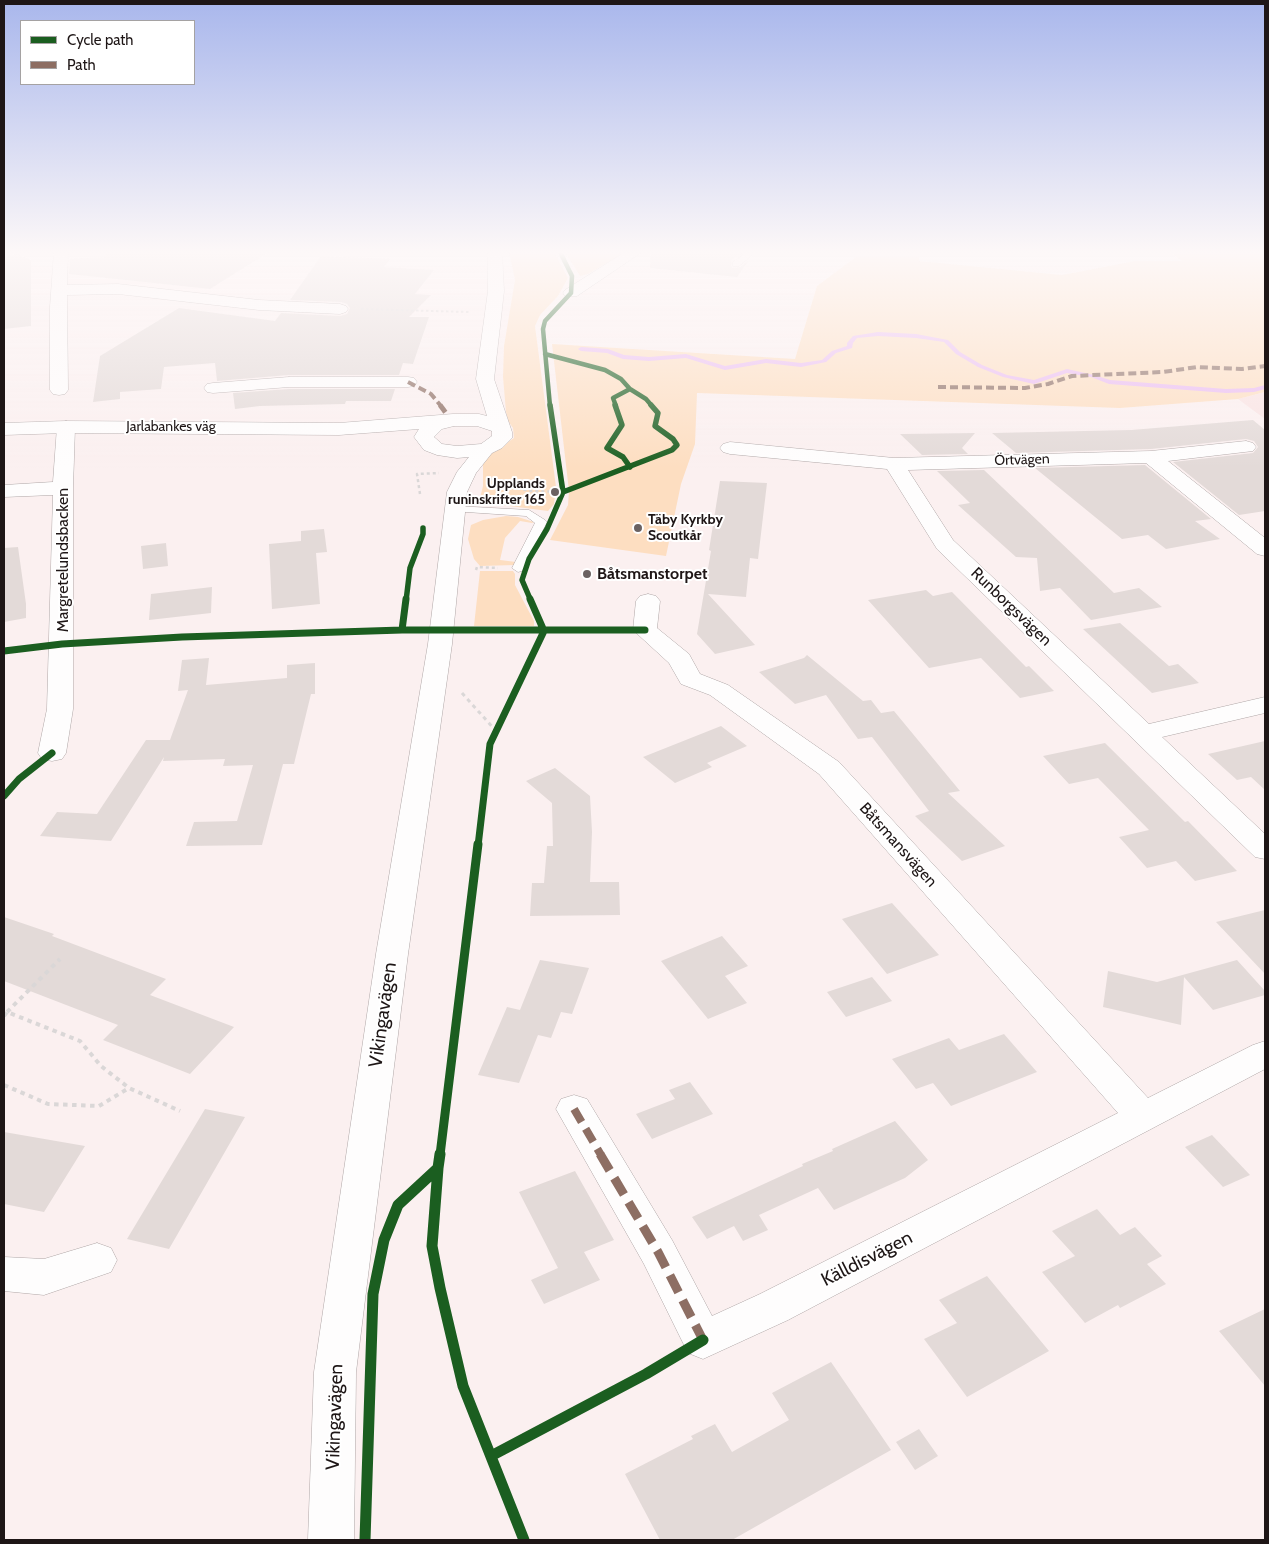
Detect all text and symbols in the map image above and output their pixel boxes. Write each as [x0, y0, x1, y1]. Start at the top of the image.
legend [20, 20, 195, 85]
text: Cycle path [67, 31, 133, 49]
text: Path [67, 56, 96, 74]
street label: Jarlabankes väg [126, 419, 216, 435]
street label: Örtvägen [994, 451, 1050, 469]
place label: Upplands runinskrifter 165 [448, 476, 545, 508]
marker: Upplands runinskrifter 165 [549, 486, 561, 498]
street label: Margretelundsbacken [53, 488, 73, 632]
place label: Täby Kyrkby Scoutkår [648, 512, 723, 544]
marker: Täby Kyrkby Scoutkår [632, 522, 644, 534]
place label: Båtsmanstorpet [597, 564, 707, 584]
street label: Runborgsvägen [967, 564, 1055, 650]
marker: Båtsmanstorpet [581, 568, 593, 580]
street label: Båtsmansvägen [855, 799, 941, 891]
street label: Vikingavägen [364, 961, 402, 1069]
street label: Källdisvägen [818, 1226, 916, 1292]
street label: Vikingavägen [322, 1364, 348, 1470]

